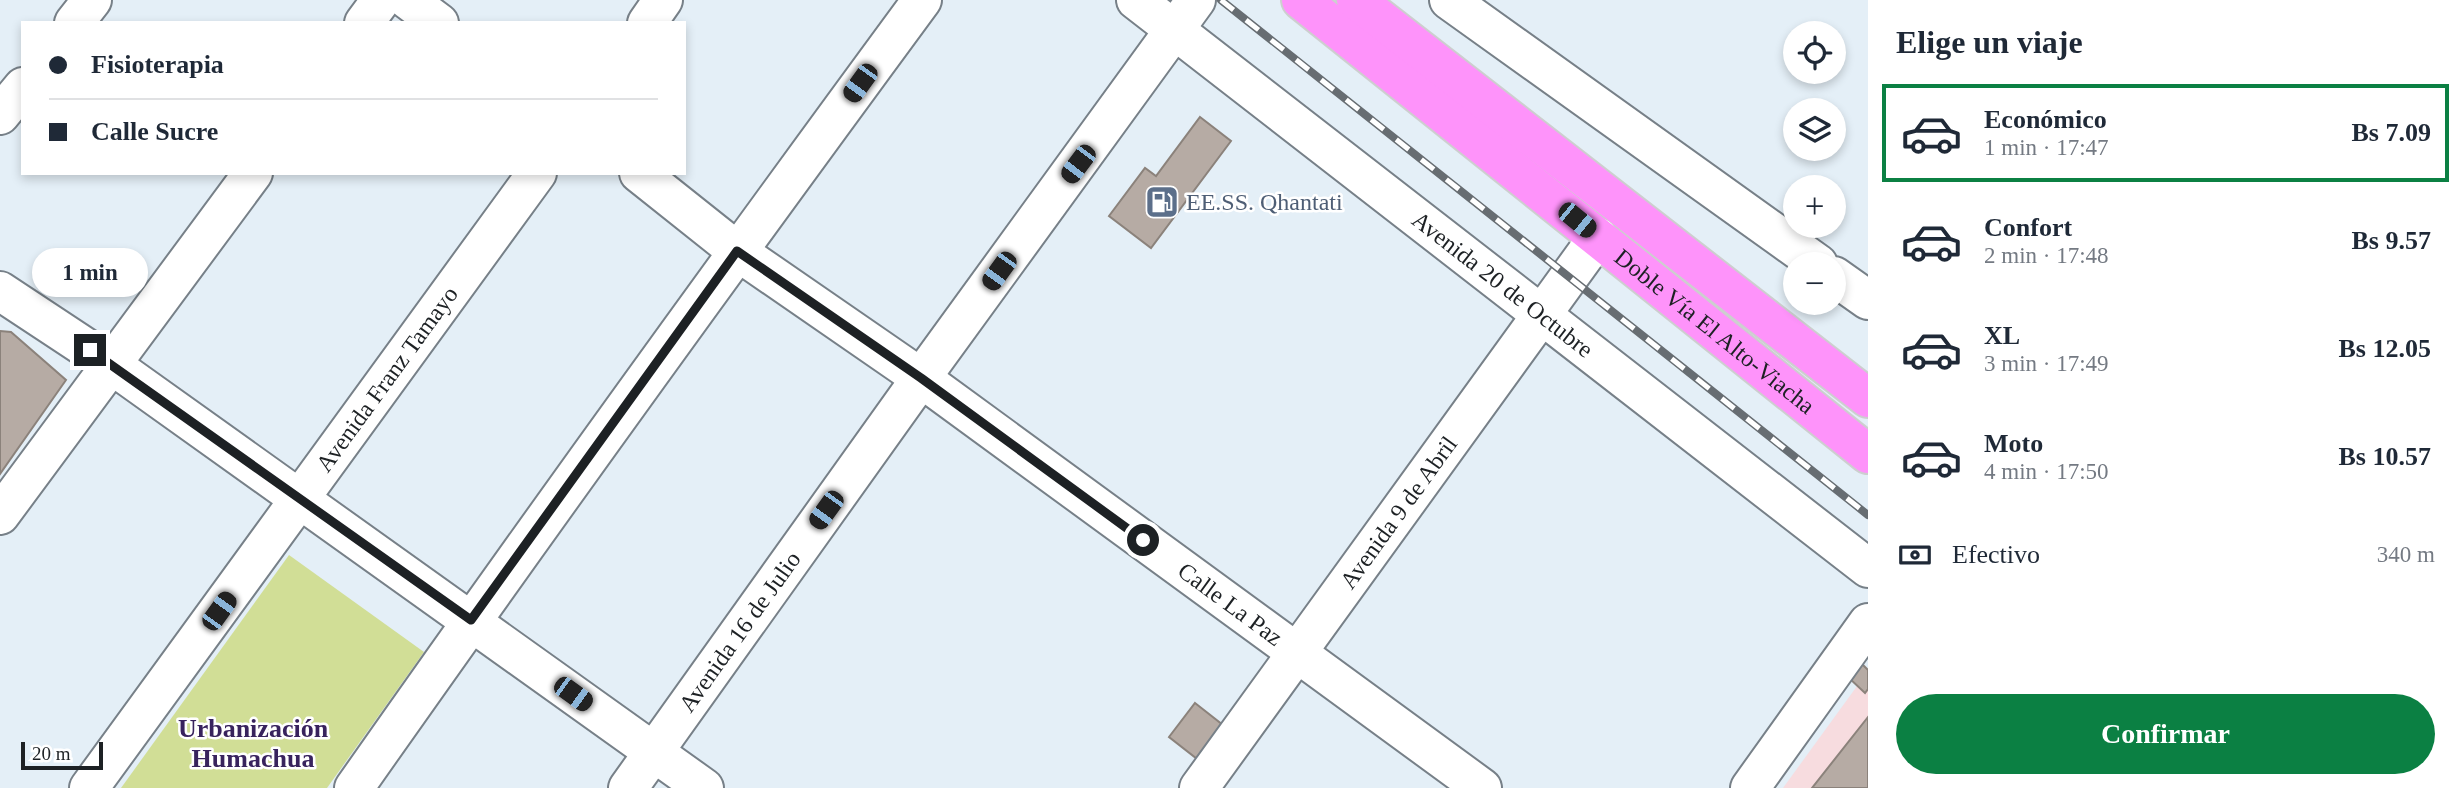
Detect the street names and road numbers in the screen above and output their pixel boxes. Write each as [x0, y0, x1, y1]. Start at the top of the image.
street label: Avenida 20 de Octubre [1407, 206, 1598, 363]
street label: Doble Vía El Alto-Viacha [1610, 244, 1820, 419]
street label: Avenida Franz Tamayo [311, 281, 463, 477]
street label: Avenida 9 de Abril [1335, 431, 1462, 594]
street label: Avenida 16 de Julio [674, 547, 806, 717]
street label: Calle La Paz [1173, 557, 1288, 651]

